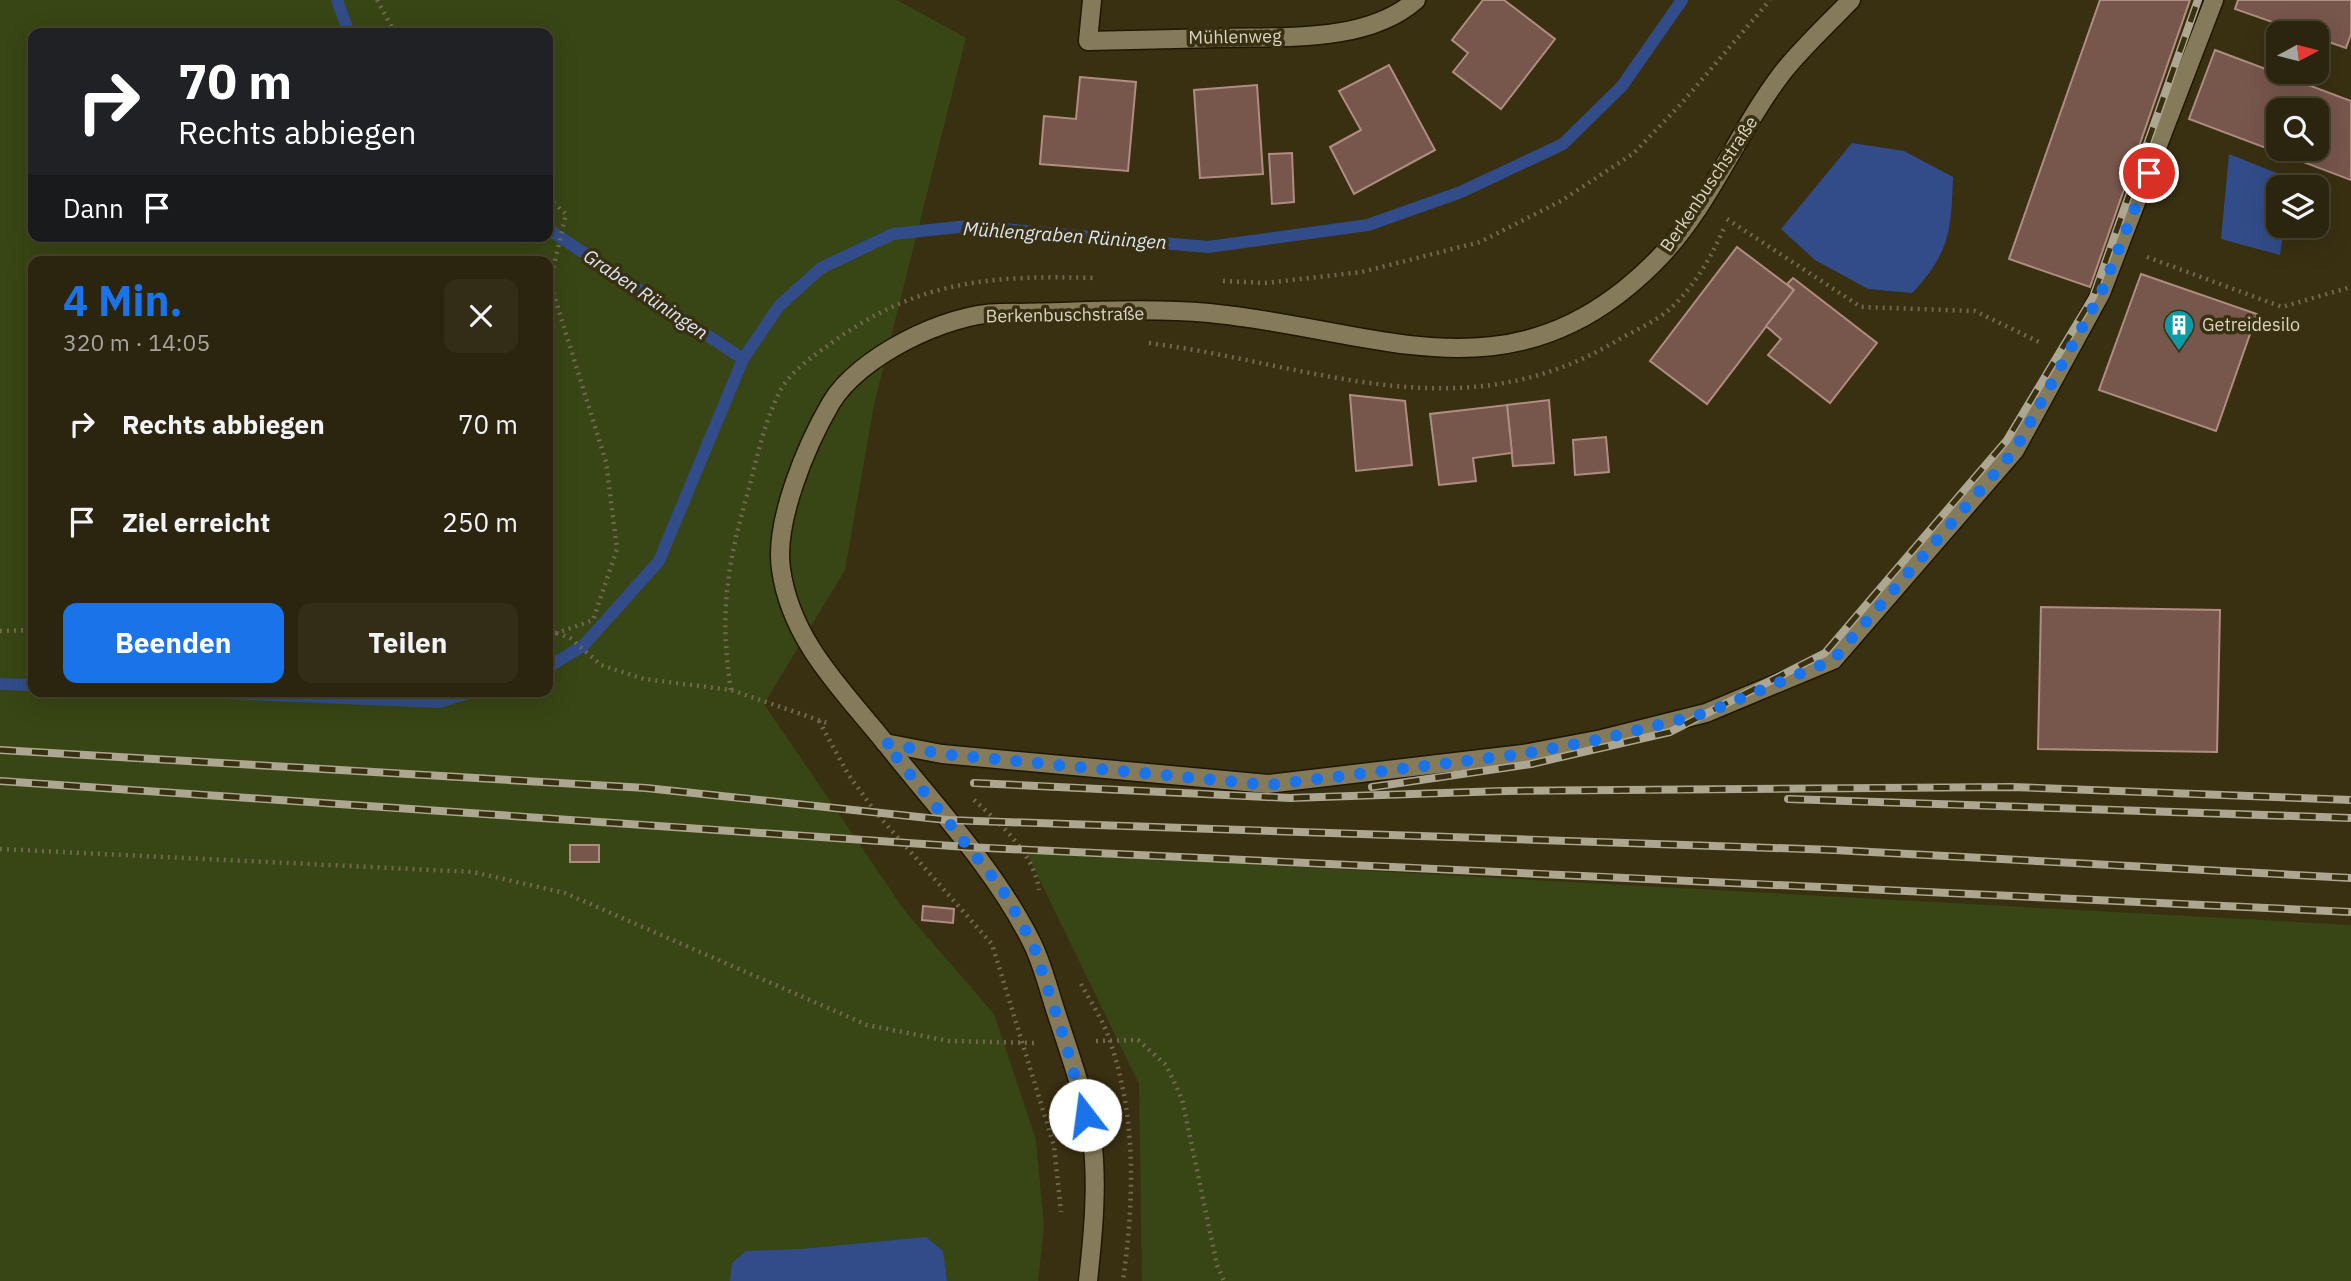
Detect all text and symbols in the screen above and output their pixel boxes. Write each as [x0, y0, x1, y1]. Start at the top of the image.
north arrow [2266, 21, 2329, 84]
map controls [2266, 21, 2329, 238]
street label: Mühlenweg [1188, 24, 1282, 49]
text: 70 m [178, 49, 292, 112]
icon: right [63, 56, 154, 147]
button: search [2266, 98, 2329, 161]
text: Rechts abbiegen [178, 111, 416, 153]
street label: Berkenbuschstraße [1655, 111, 1763, 256]
pin [2119, 143, 2179, 203]
icon: arrive [2130, 154, 2168, 192]
button: layers [2266, 175, 2329, 238]
icon: arrive [138, 189, 176, 227]
text: Dann [63, 191, 124, 225]
water label: Mühlengraben Rüningen [963, 216, 1167, 254]
water label: Graben Rüningen [579, 244, 713, 344]
text: 4 Min. [63, 273, 183, 328]
button: close [444, 279, 518, 353]
street label: Berkenbuschstraße [985, 302, 1145, 327]
building icon: Getreidesilo [2162, 308, 2196, 352]
place label: Getreidesilo [2202, 313, 2300, 336]
text: 320 m · 14:05 [63, 327, 210, 357]
icon: right [63, 405, 101, 443]
text: Rechts abbiegen [122, 407, 325, 441]
text: 70 m [458, 407, 518, 441]
icon: arrive [63, 503, 101, 541]
text: Ziel erreicht [122, 505, 270, 539]
text: 250 m [442, 505, 518, 539]
button: Beenden [63, 603, 284, 683]
button: Teilen [298, 603, 518, 683]
position arrow [1048, 1078, 1122, 1152]

